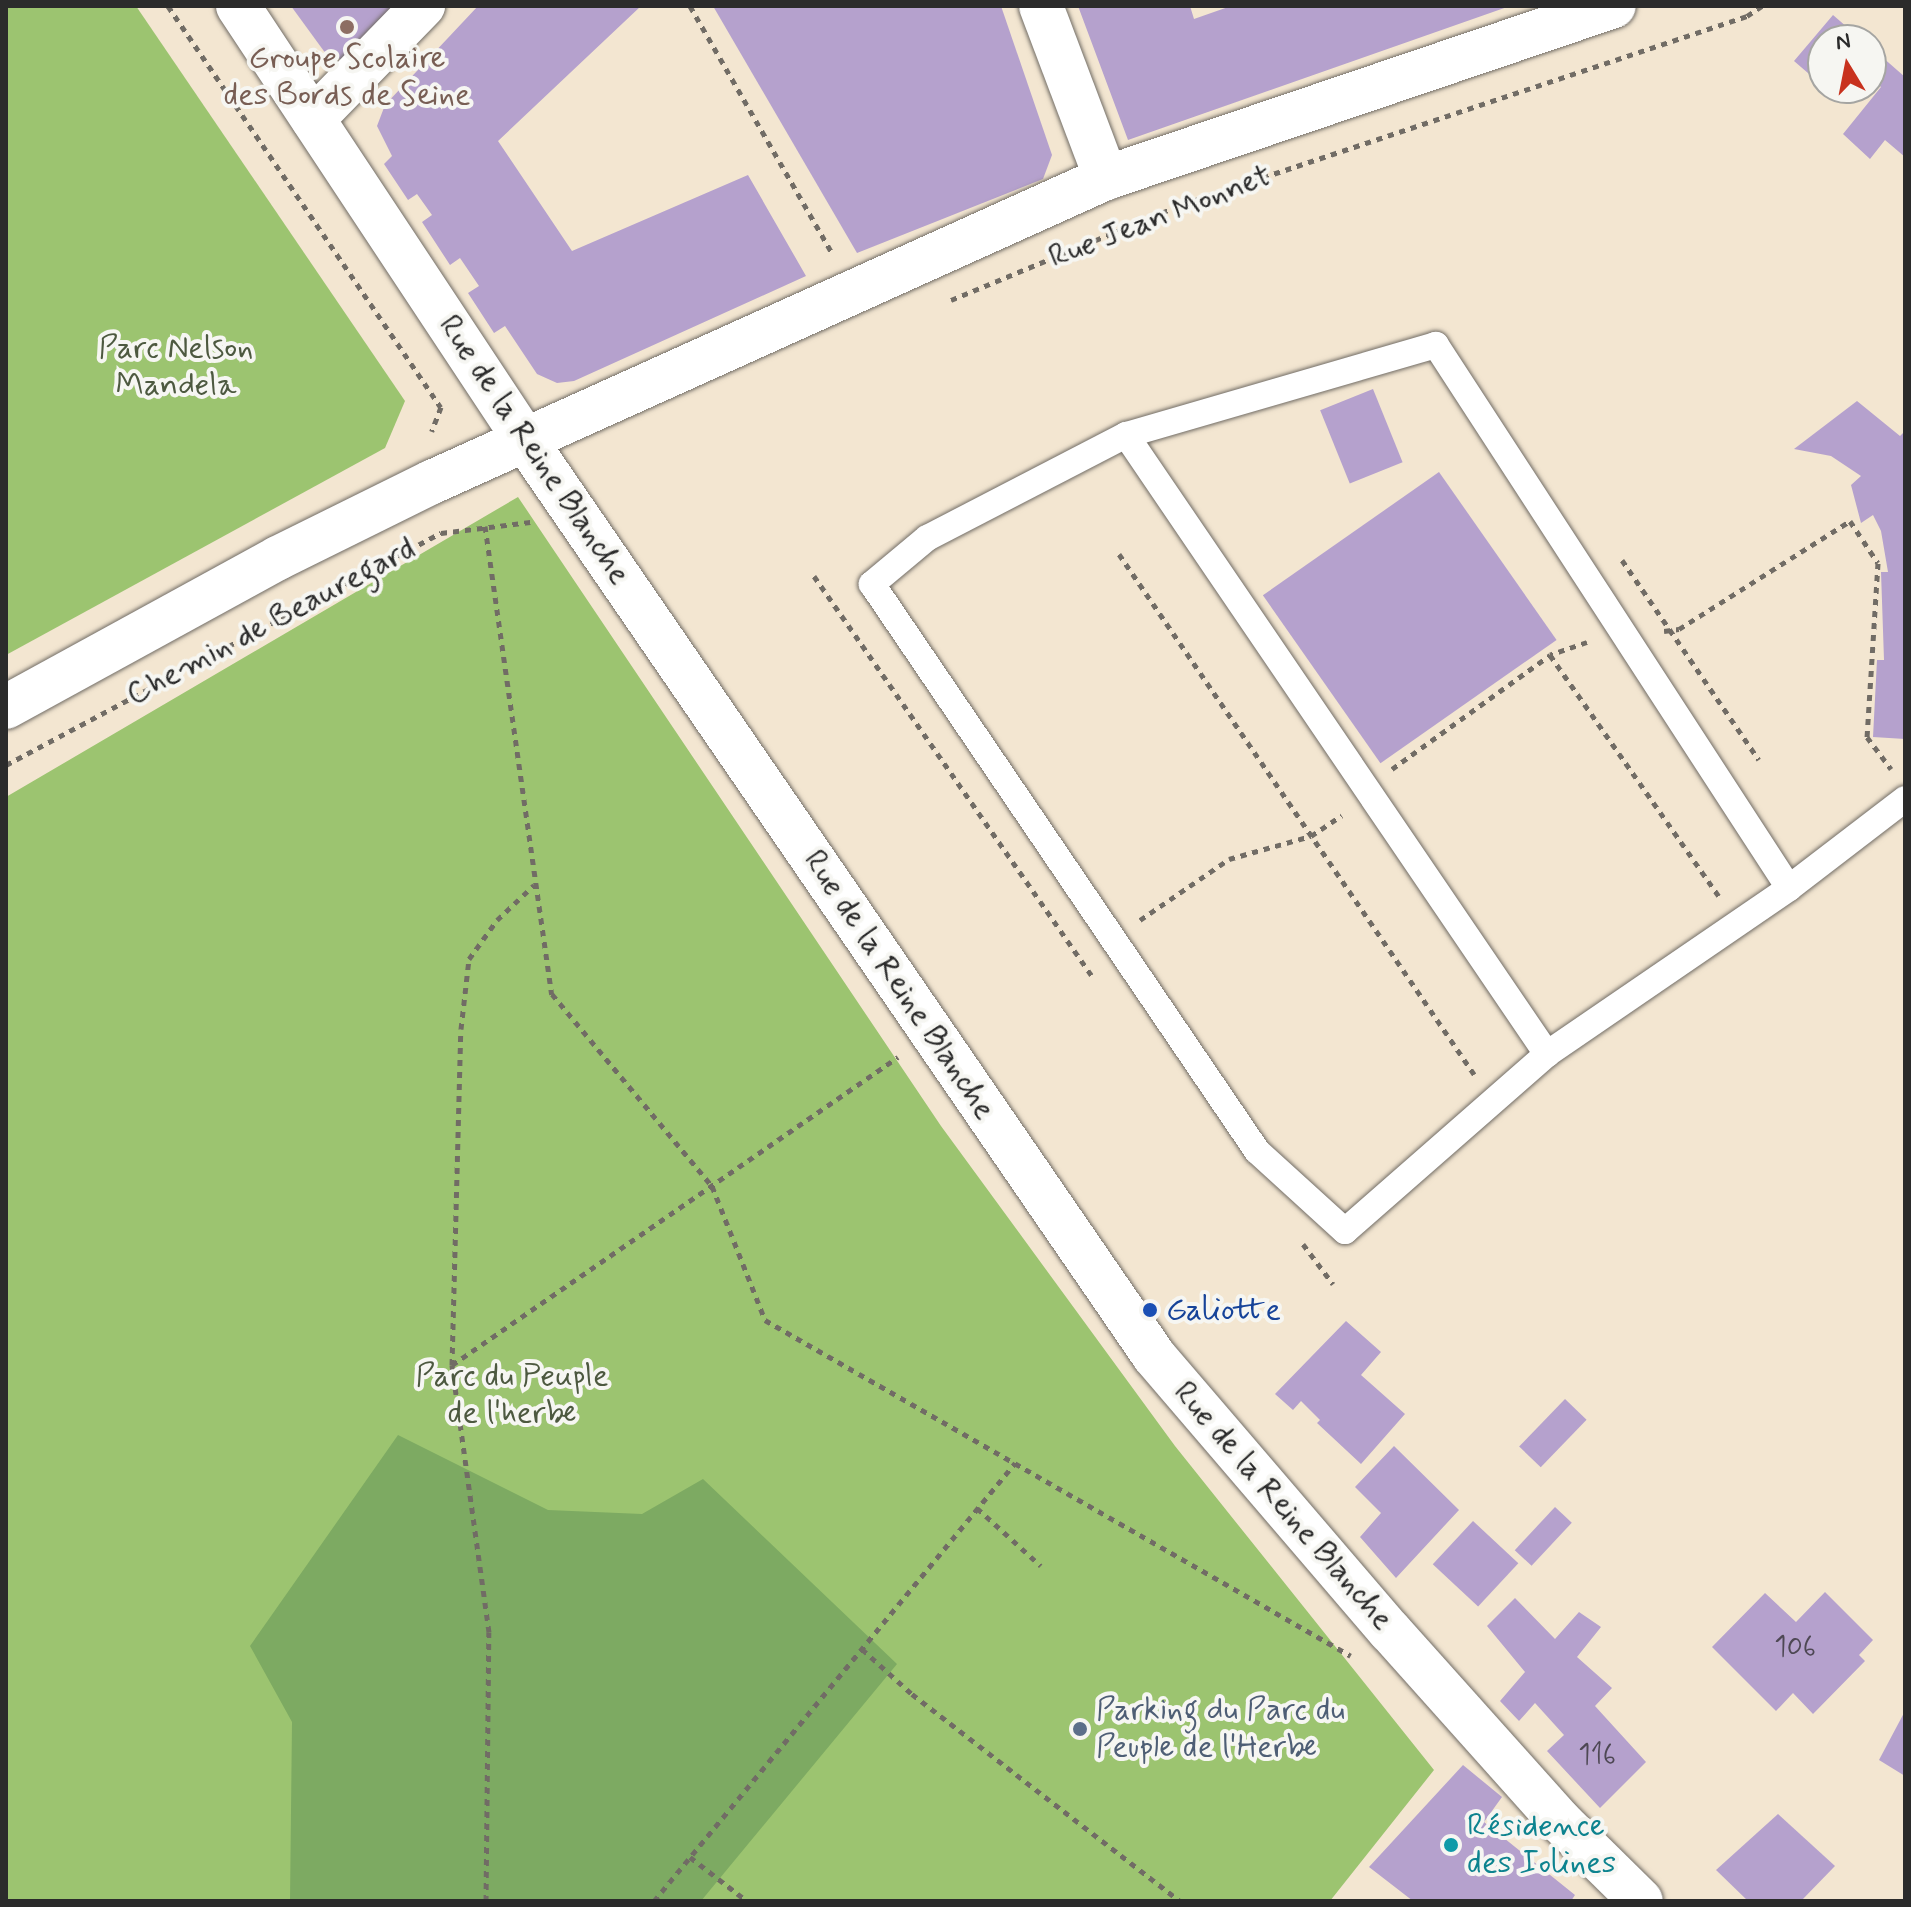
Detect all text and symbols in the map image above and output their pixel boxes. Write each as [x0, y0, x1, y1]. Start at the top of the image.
marker: Groupe Scolaire des Bords de Seine [338, 18, 356, 36]
north arrow [1807, 24, 1887, 104]
text: N [1834, 27, 1853, 57]
place label: Groupe Scolaire des Bords de Seine [222, 40, 472, 115]
street label: Rue Jean Monnet [1037, 154, 1283, 280]
street label: Rue de la Reine Blanche [427, 304, 641, 596]
park label: Parc Nelson Mandela [99, 330, 253, 405]
street label: Chemin de Beauregard [121, 530, 421, 714]
street label: Rue de la Reine Blanche [792, 839, 1006, 1131]
place label: Galiotte [1166, 1291, 1281, 1329]
marker: Galiotte [1141, 1301, 1159, 1319]
park label: Parc du Peuple de l'herbe [420, 1358, 604, 1433]
street label: Rue de la Reine Blanche [1161, 1370, 1405, 1642]
house number: 106 [1774, 1631, 1816, 1665]
place label: Parking du Parc du Peuple de l'Herbe [1096, 1692, 1343, 1767]
marker: Parking du Parc du Peuple de l'Herbe [1071, 1720, 1089, 1738]
house number: 116 [1578, 1739, 1616, 1773]
place label: Résidence des Iolines [1467, 1808, 1615, 1883]
marker: Résidence des Iolines [1442, 1836, 1460, 1854]

